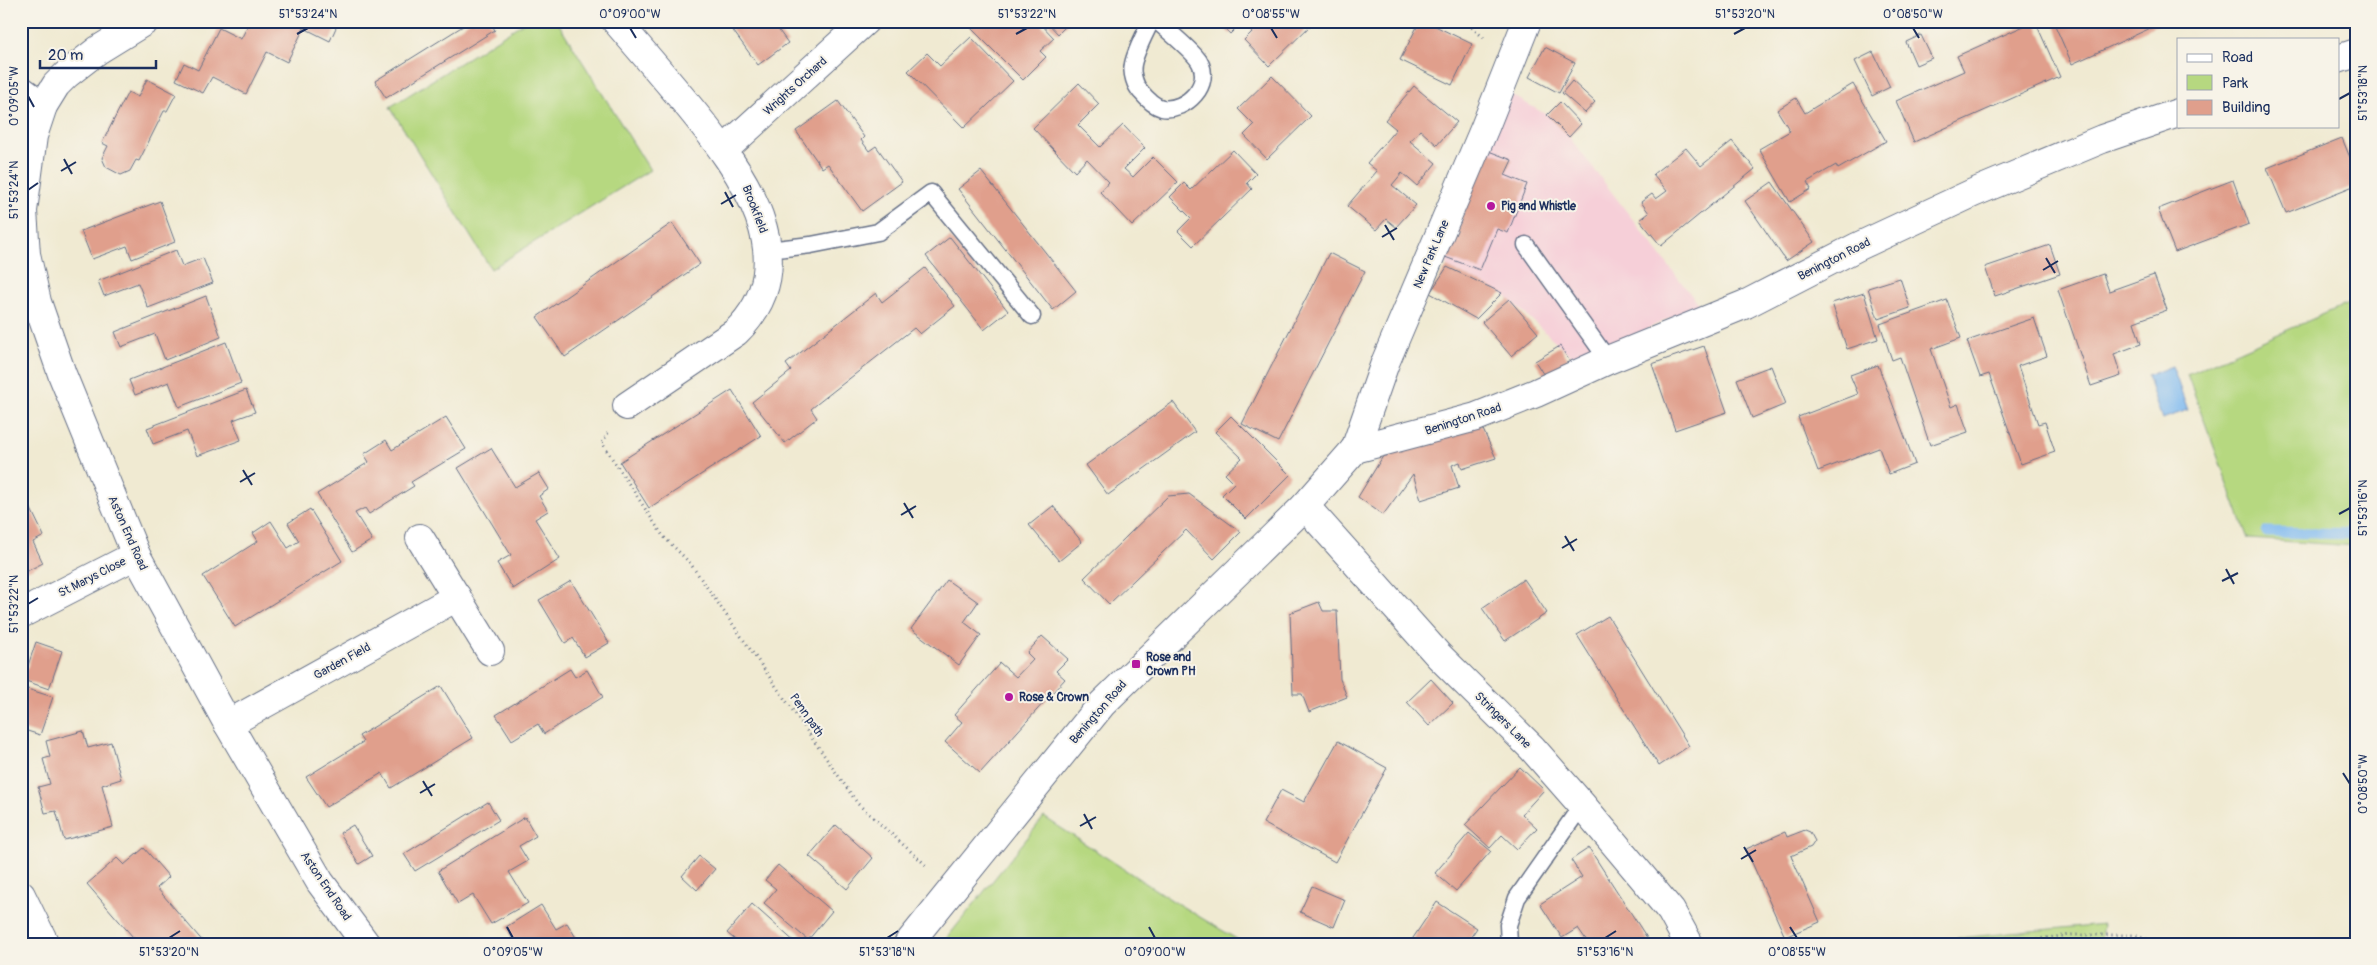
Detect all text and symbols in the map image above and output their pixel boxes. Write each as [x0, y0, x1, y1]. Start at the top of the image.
text: 51°53'24"N [279, 7, 337, 22]
text: 0°09'00"W [599, 7, 661, 22]
text: 51°53'22"N [998, 7, 1056, 22]
text: 0°08'55"W [1242, 7, 1300, 22]
text: 51°53'20"N [1715, 7, 1775, 22]
text: 0°08'50"W [1883, 7, 1943, 22]
scale bar [40, 38, 156, 70]
legend [2177, 38, 2340, 128]
text: 20 m [48, 46, 83, 65]
text: Road [2222, 48, 2253, 67]
street label: Wrights Orchard [760, 54, 830, 119]
text: 51°53'18"N [2356, 65, 2371, 121]
text: 0°09'05"W [7, 66, 22, 126]
text: Park [2222, 74, 2249, 93]
text: Building [2222, 98, 2270, 117]
text: 51°53'24"N [7, 161, 22, 219]
street label: Brookfield [739, 183, 771, 235]
place label: Pig and Whistle [1501, 199, 1577, 214]
marker: Pig and Whistle [1485, 200, 1497, 212]
street label: New Park Lane [1410, 218, 1453, 291]
street label: Benington Road [1795, 235, 1873, 284]
street label: Benington Road [1423, 400, 1503, 439]
text: 51°53'16"N [2356, 480, 2371, 536]
street label: Aston End Road [104, 494, 151, 573]
street label: St Marys Close [56, 554, 129, 601]
text: 51°53'22"N [7, 575, 22, 633]
street label: Garden Field [311, 640, 373, 683]
place label: Rose and Crown PH [1146, 650, 1196, 679]
marker: Rose and Crown PH [1130, 658, 1142, 670]
street label: Benington Road [1067, 677, 1130, 747]
street label: Stringers Lane [1471, 689, 1534, 752]
place label: Rose & Crown [1019, 690, 1089, 705]
street label: Penn path [786, 691, 827, 740]
marker: Rose & Crown [1003, 691, 1015, 703]
text: 0°08'50"W [2356, 754, 2371, 814]
street label: Aston End Road [297, 849, 354, 924]
text: 51°53'20"N [139, 945, 199, 960]
text: 0°09'05"W [483, 945, 543, 960]
text: 51°53'18"N [859, 945, 915, 960]
text: 0°09'00"W [1124, 945, 1186, 960]
text: 51°53'16"N [1577, 945, 1633, 960]
text: 0°08'55"W [1768, 945, 1826, 960]

